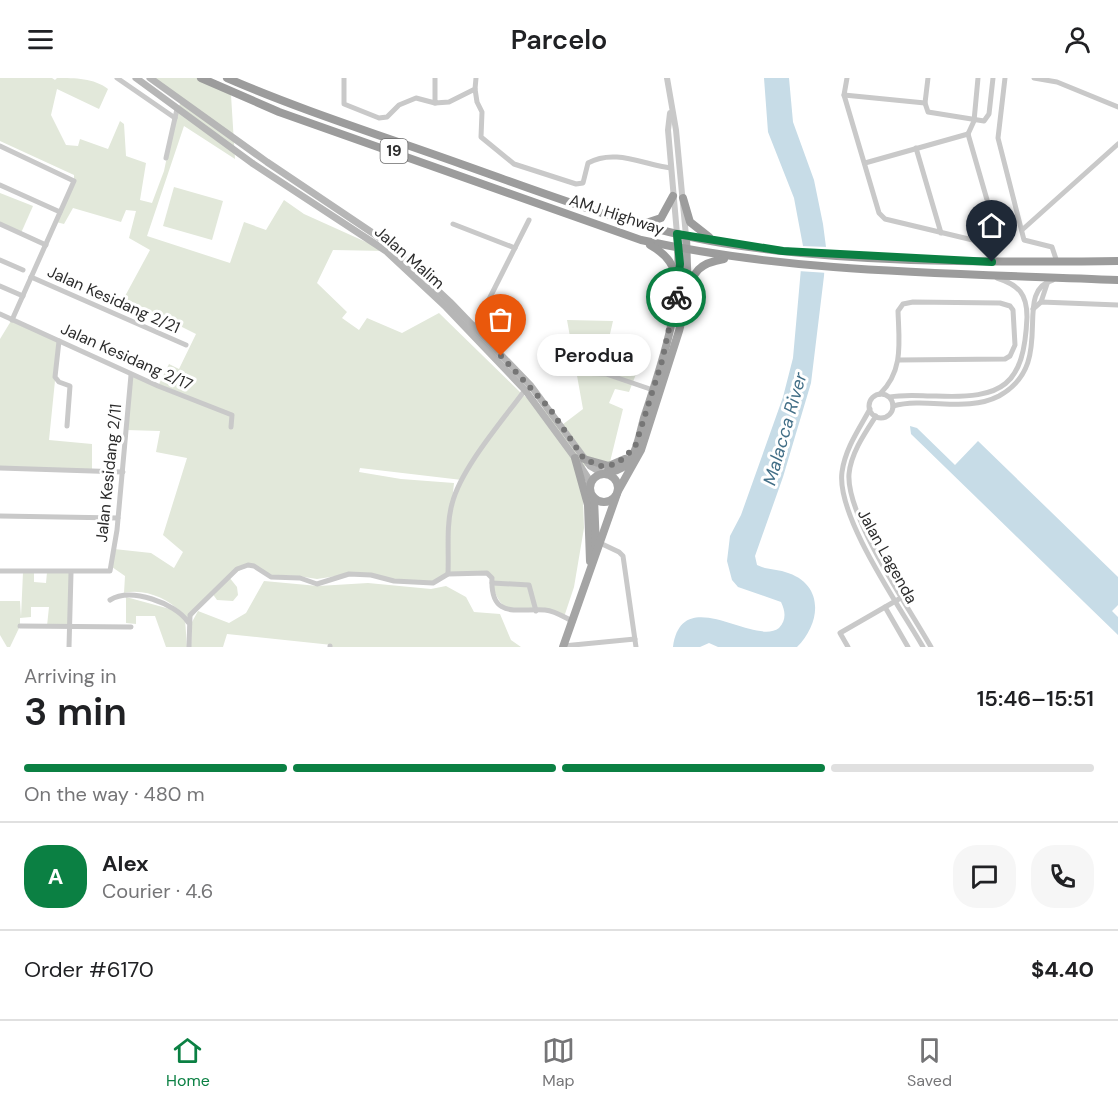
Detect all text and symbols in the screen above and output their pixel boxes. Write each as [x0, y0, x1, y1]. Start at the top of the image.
text: Parcelo [511, 22, 607, 57]
icon: menu [24, 23, 57, 56]
icon: person [1061, 23, 1094, 56]
road number: 19 [380, 139, 408, 163]
street label: AMJ Highway [567, 189, 667, 240]
pin [966, 200, 1017, 262]
icon: home [975, 209, 1008, 242]
street label: Jalan Malim [370, 221, 449, 294]
street label: Jalan Kesidang 2/21 [44, 261, 183, 338]
courier [646, 267, 706, 327]
icon: bike [660, 281, 693, 314]
pin [475, 294, 526, 356]
icon: bag [484, 303, 517, 336]
street label: Jalan Kesidang 2/17 [58, 318, 196, 395]
callout: Perodua [537, 335, 651, 377]
text: Perodua [554, 342, 634, 368]
water label: Malacca River [757, 369, 813, 488]
street label: Jalan Kesidang 2/11 [91, 403, 126, 543]
street label: Jalan Lagenda [853, 505, 922, 607]
text: Arriving in [24, 663, 116, 689]
text: 15:46–15:51 [977, 684, 1094, 713]
text: 3 min [24, 686, 127, 737]
text: On the way · 480 m [24, 781, 205, 807]
button: chat [953, 845, 1016, 908]
button: phone [1031, 845, 1094, 908]
text: Alex [102, 849, 149, 878]
text: A [48, 862, 63, 891]
text: Courier · 4.6 [102, 878, 213, 904]
text: Order #6170 [24, 955, 154, 984]
text: $4.40 [1031, 955, 1094, 984]
tab: Home [166, 1034, 210, 1091]
tab: Map [542, 1034, 575, 1091]
tab: Saved [907, 1034, 952, 1091]

